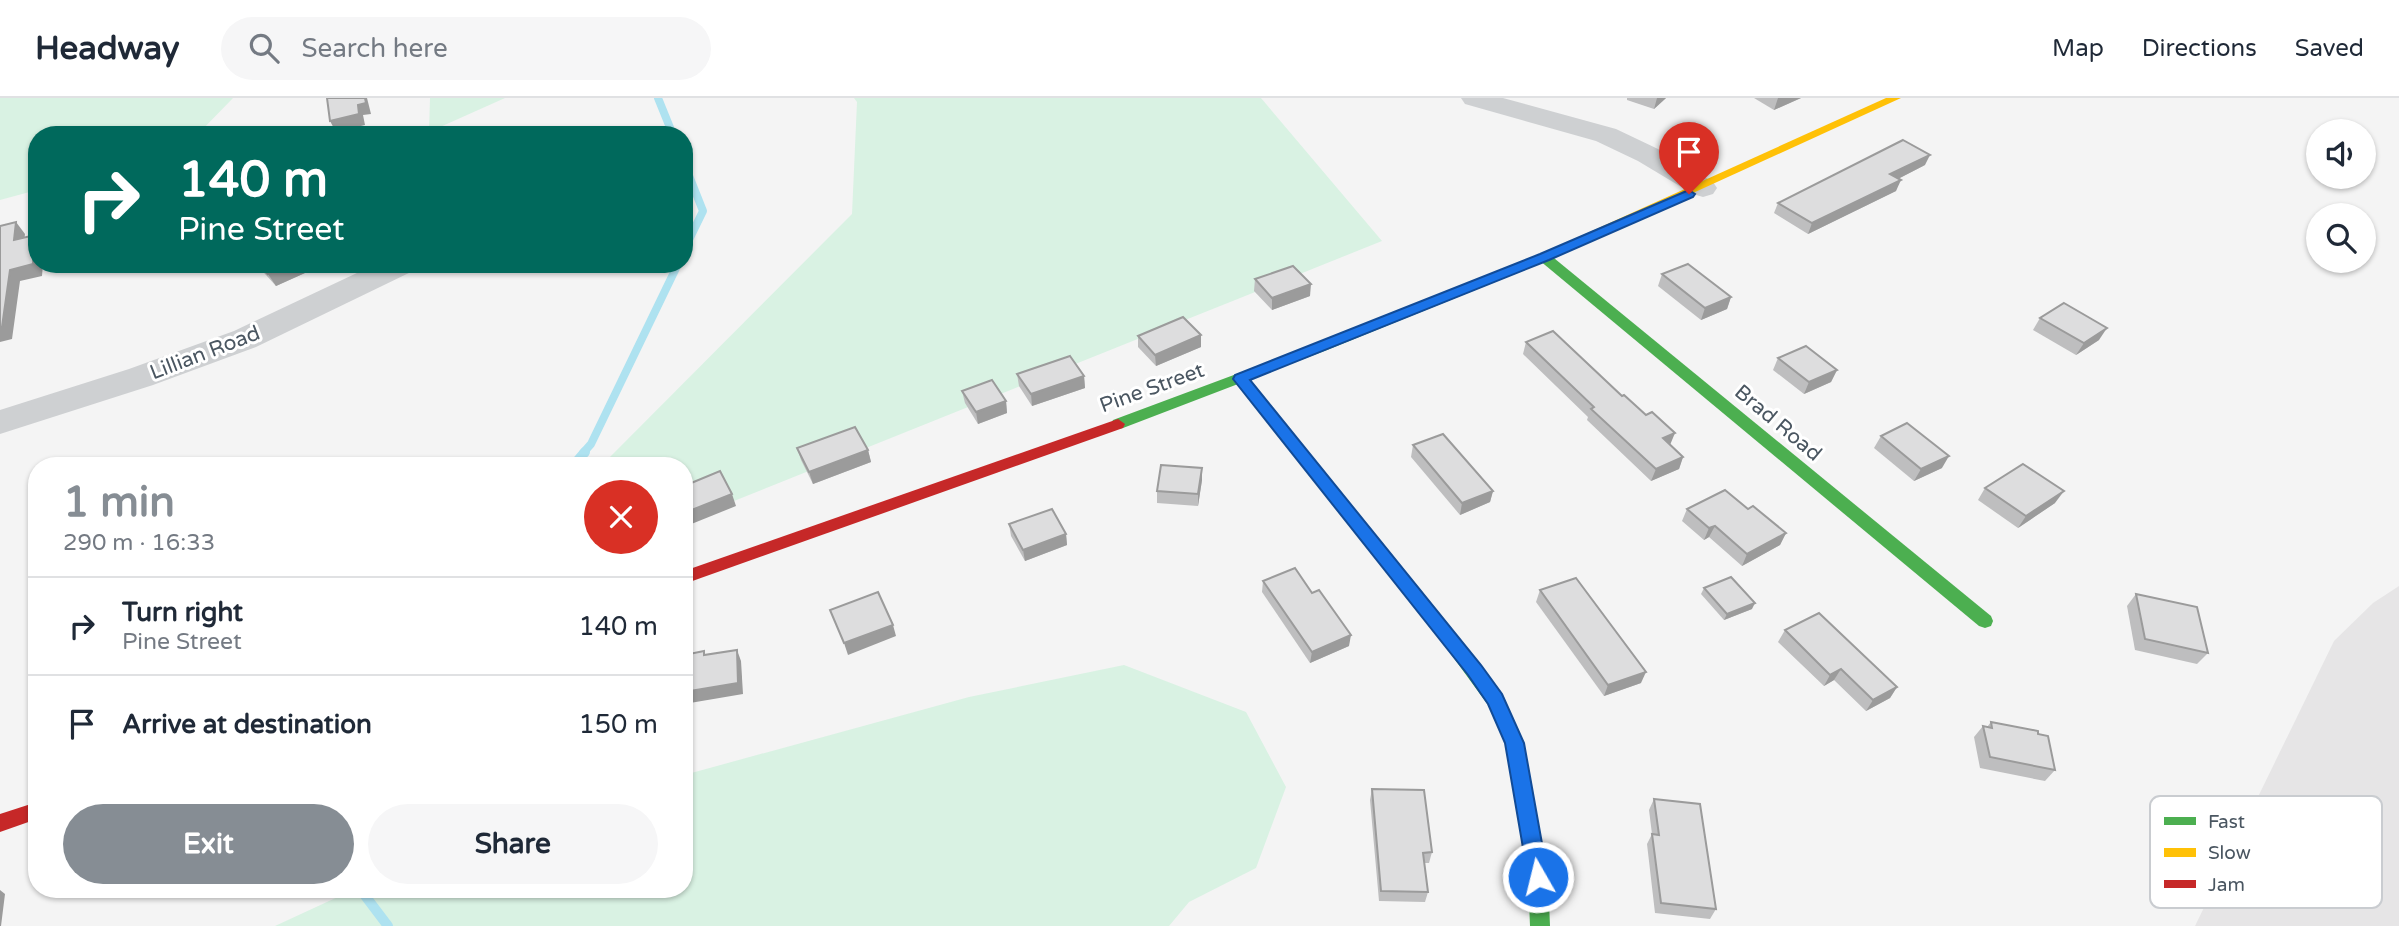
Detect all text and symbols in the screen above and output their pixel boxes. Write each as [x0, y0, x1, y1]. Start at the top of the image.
search box [221, 17, 711, 80]
text: Headway [35, 29, 179, 68]
icon: search [245, 29, 283, 67]
text: Search here [301, 33, 448, 64]
text: Map [2052, 34, 2104, 63]
text: Directions [2142, 34, 2257, 63]
text: Saved [2295, 34, 2364, 63]
map controls [2306, 119, 2376, 273]
button: sound [2306, 119, 2376, 189]
pin [1659, 122, 1719, 194]
icon: arrive [1670, 133, 1708, 171]
text: 140 m [178, 151, 328, 210]
icon: right [63, 154, 154, 245]
button: search [2306, 203, 2376, 273]
text: Pine Street [178, 211, 345, 249]
street label: Lillian Road [146, 321, 264, 385]
street label: Pine Street [1096, 358, 1208, 418]
street label: Brad Road [1729, 379, 1827, 467]
text: 1 min [63, 477, 175, 528]
button: close [584, 480, 658, 554]
text: 290 m · 16:33 [63, 529, 215, 557]
text: Turn right [122, 597, 243, 628]
icon: right [63, 607, 101, 645]
text: 140 m [578, 611, 658, 642]
text: Pine Street [122, 628, 242, 656]
icon: arrive [63, 705, 101, 743]
text: Arrive at destination [122, 709, 372, 740]
text: 150 m [578, 709, 658, 740]
legend [2150, 796, 2382, 908]
button: Exit [63, 804, 354, 884]
button: Share [368, 804, 658, 884]
text: Fast [2208, 811, 2245, 833]
position arrow [1501, 840, 1575, 914]
text: Slow [2208, 842, 2251, 864]
text: Jam [2208, 874, 2245, 896]

